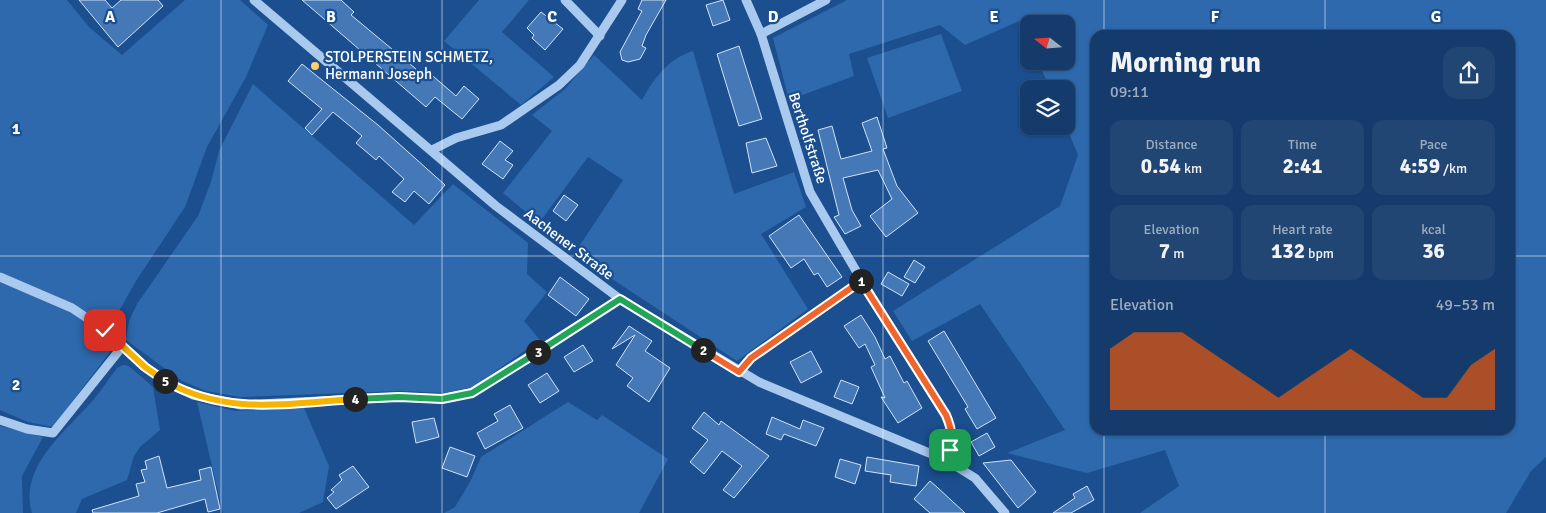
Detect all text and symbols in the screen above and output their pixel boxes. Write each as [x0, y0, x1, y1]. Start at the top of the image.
text: A [105, 7, 116, 27]
text: B [326, 7, 336, 27]
text: C [547, 7, 557, 27]
text: D [768, 7, 779, 27]
text: E [989, 7, 999, 27]
text: F [1211, 7, 1220, 27]
text: G [1431, 7, 1441, 27]
north arrow [1020, 15, 1075, 70]
map controls [1020, 15, 1075, 135]
text: Morning run [1110, 46, 1261, 80]
button: share [1443, 47, 1495, 99]
place label: STOLPERSTEIN SCHMETZ, Hermann Joseph [325, 48, 493, 83]
marker: STOLPERSTEIN SCHMETZ, Hermann Joseph [309, 60, 321, 72]
button: layers [1020, 80, 1075, 135]
text: 09:11 [1110, 82, 1149, 102]
street label: Bertholfstraße [785, 90, 831, 186]
text: 1 [12, 119, 21, 139]
text: Distance [1145, 136, 1198, 153]
text: Time [1288, 136, 1317, 153]
text: Pace [1419, 136, 1448, 153]
text: 0.54 [1141, 153, 1181, 179]
text: 2:41 [1282, 153, 1323, 179]
text: 4:59 [1400, 153, 1440, 179]
text: km [1181, 160, 1202, 177]
text: /km [1440, 160, 1467, 177]
street label: Aachener Straße [521, 204, 617, 284]
text: Elevation [1144, 221, 1199, 238]
text: Heart rate [1272, 221, 1333, 238]
text: kcal [1421, 221, 1446, 238]
text: 7 [1159, 238, 1170, 264]
text: 132 [1271, 238, 1305, 264]
text: 36 [1422, 238, 1445, 264]
text: m [1170, 245, 1184, 262]
text: bpm [1305, 245, 1334, 262]
pin: 1 [848, 268, 874, 294]
text: 1 [858, 273, 865, 290]
text: Elevation [1110, 295, 1174, 315]
text: 49–53 m [1436, 295, 1495, 315]
pin [84, 309, 126, 351]
icon: check [91, 316, 119, 344]
pin: 2 [690, 338, 716, 362]
pin: 3 [526, 340, 550, 364]
text: 2 [700, 342, 707, 359]
text: 3 [535, 344, 542, 361]
pin: 5 [152, 368, 178, 394]
text: 5 [162, 373, 169, 390]
text: 2 [12, 375, 20, 395]
pin: 4 [342, 386, 368, 412]
text: 4 [352, 391, 359, 408]
pin [929, 429, 971, 471]
icon: arrive [936, 436, 964, 464]

